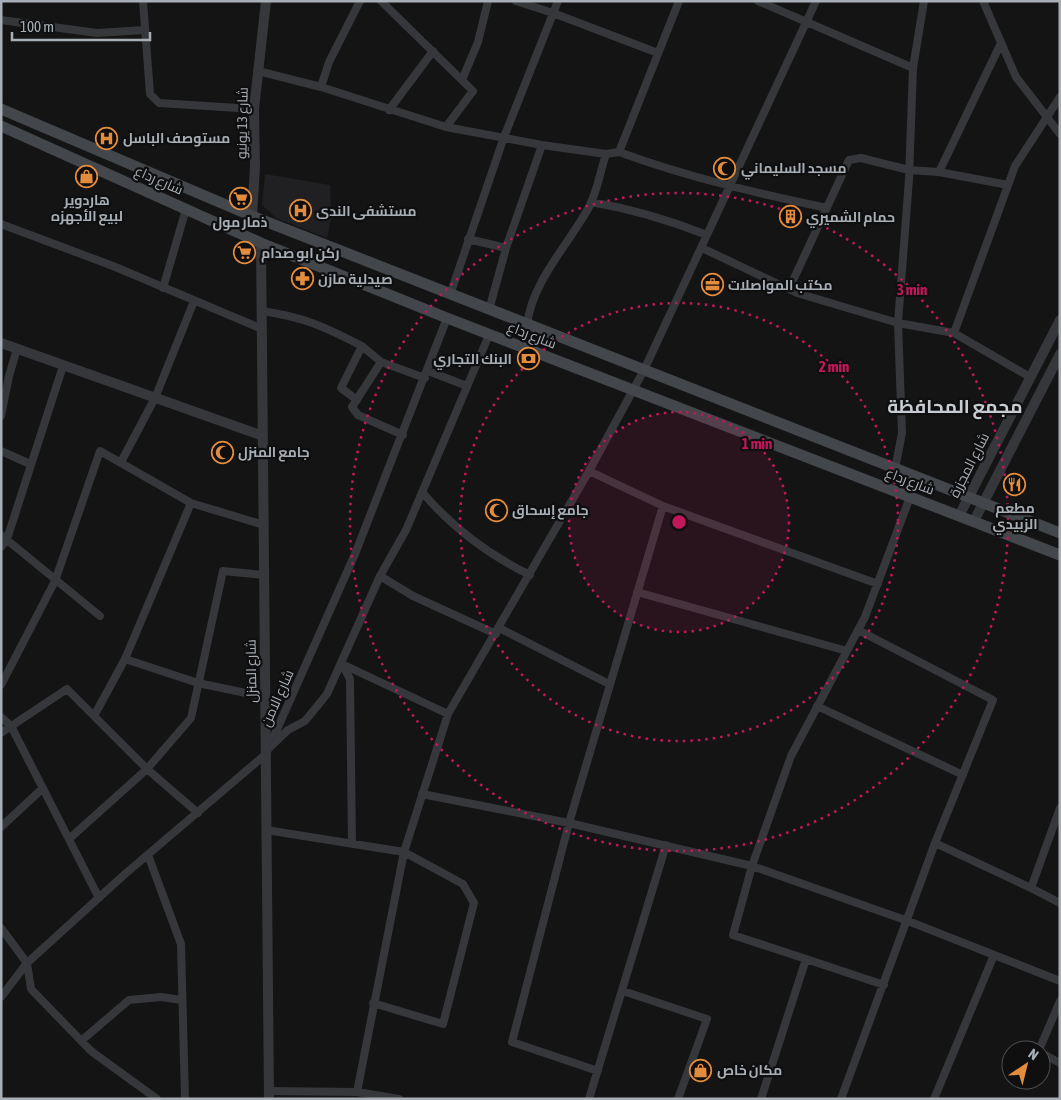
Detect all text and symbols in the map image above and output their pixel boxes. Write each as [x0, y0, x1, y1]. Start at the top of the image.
scale bar [12, 10, 150, 42]
text: 100 m [20, 18, 54, 35]
street label: شارع 13 يونيو [233, 87, 252, 159]
hospital icon: مستوصف الباسل [95, 126, 119, 150]
place label: مستوصف الباسل [123, 130, 230, 147]
mosque icon: مسجد السليماني [713, 156, 737, 180]
place label: مسجد السليماني [741, 160, 847, 180]
street label: شارع رداع [132, 162, 186, 199]
shop icon: هاردوير لبيع الأجهزه [75, 165, 99, 189]
supermarket icon: ذمار مول [228, 187, 252, 211]
place label: هاردوير لبيع الأجهزه [51, 192, 123, 226]
hospital icon: مستشفى الندى [288, 199, 312, 223]
place label: مستشفى الندى [316, 203, 417, 220]
building icon: حمام الشميري [778, 205, 802, 229]
place label: حمام الشميري [806, 209, 895, 228]
place label: ذمار مول [212, 214, 268, 231]
supermarket icon: ركن ابو صدام [233, 241, 257, 265]
place label: ركن ابو صدام [261, 245, 340, 263]
pharmacy icon: صيدلية مازن [290, 267, 314, 291]
place label: صيدلية مازن [318, 271, 393, 288]
office icon: مكتب المواصلات [700, 273, 724, 297]
place label: مكتب المواصلات [728, 277, 832, 294]
text: 3 min [897, 281, 927, 298]
street label: شارع رداع [505, 318, 559, 353]
bank icon: البنك التجاري [516, 347, 540, 371]
place label: البنك التجاري [433, 351, 512, 370]
text: 2 min [819, 358, 849, 375]
district label: مجمع المحافظة [887, 395, 1023, 420]
street label: شارع المجزرة [946, 430, 993, 501]
text: 1 min [742, 435, 772, 452]
mosque icon: جامع المنزل [210, 440, 234, 464]
place label: جامع المنزل [238, 444, 309, 462]
street label: شارع رداع [883, 464, 937, 499]
restaurant icon: مطعم الزبيدي [1003, 473, 1027, 497]
mosque icon: جامع إسحاق [484, 498, 508, 522]
place label: مطعم الزبيدي [992, 500, 1038, 535]
place label: جامع إسحاق [512, 502, 589, 520]
centre of rings [670, 513, 688, 531]
street label: شارع المنزل [242, 639, 261, 703]
street label: شارع الامن [257, 667, 298, 729]
north arrow [1001, 1040, 1051, 1090]
text: N [1025, 1045, 1041, 1063]
shop icon: مكان خاص [689, 1058, 713, 1082]
place label: مكان خاص [717, 1062, 782, 1079]

